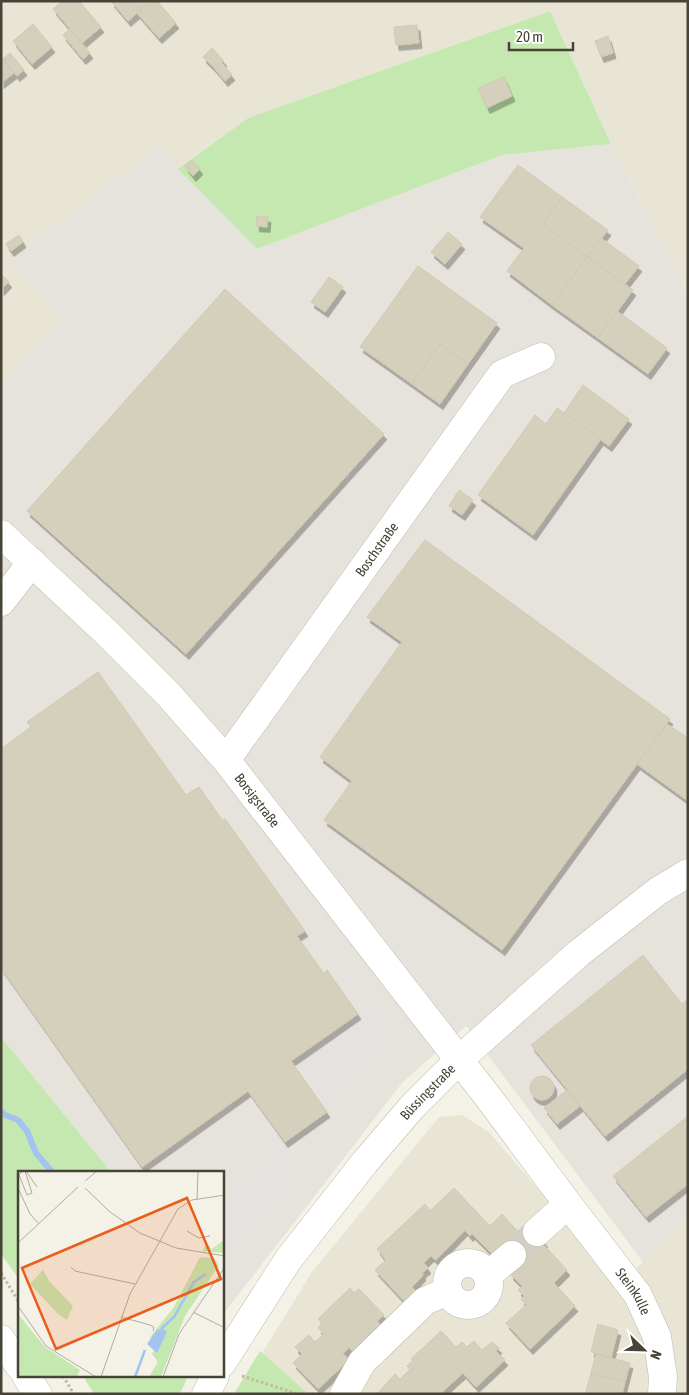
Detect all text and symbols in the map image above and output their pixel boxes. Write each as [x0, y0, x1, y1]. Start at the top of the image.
scale bar [509, 20, 573, 52]
text: 20 m [516, 28, 543, 45]
street label: Boschstraße [352, 519, 401, 579]
street label: Borsigstraße [231, 770, 283, 830]
street label: Büssingstraße [397, 1061, 458, 1123]
inset map [18, 1171, 224, 1378]
street label: Steinkulle [612, 1265, 654, 1317]
north arrow [619, 1325, 669, 1375]
text: N [647, 1348, 665, 1362]

